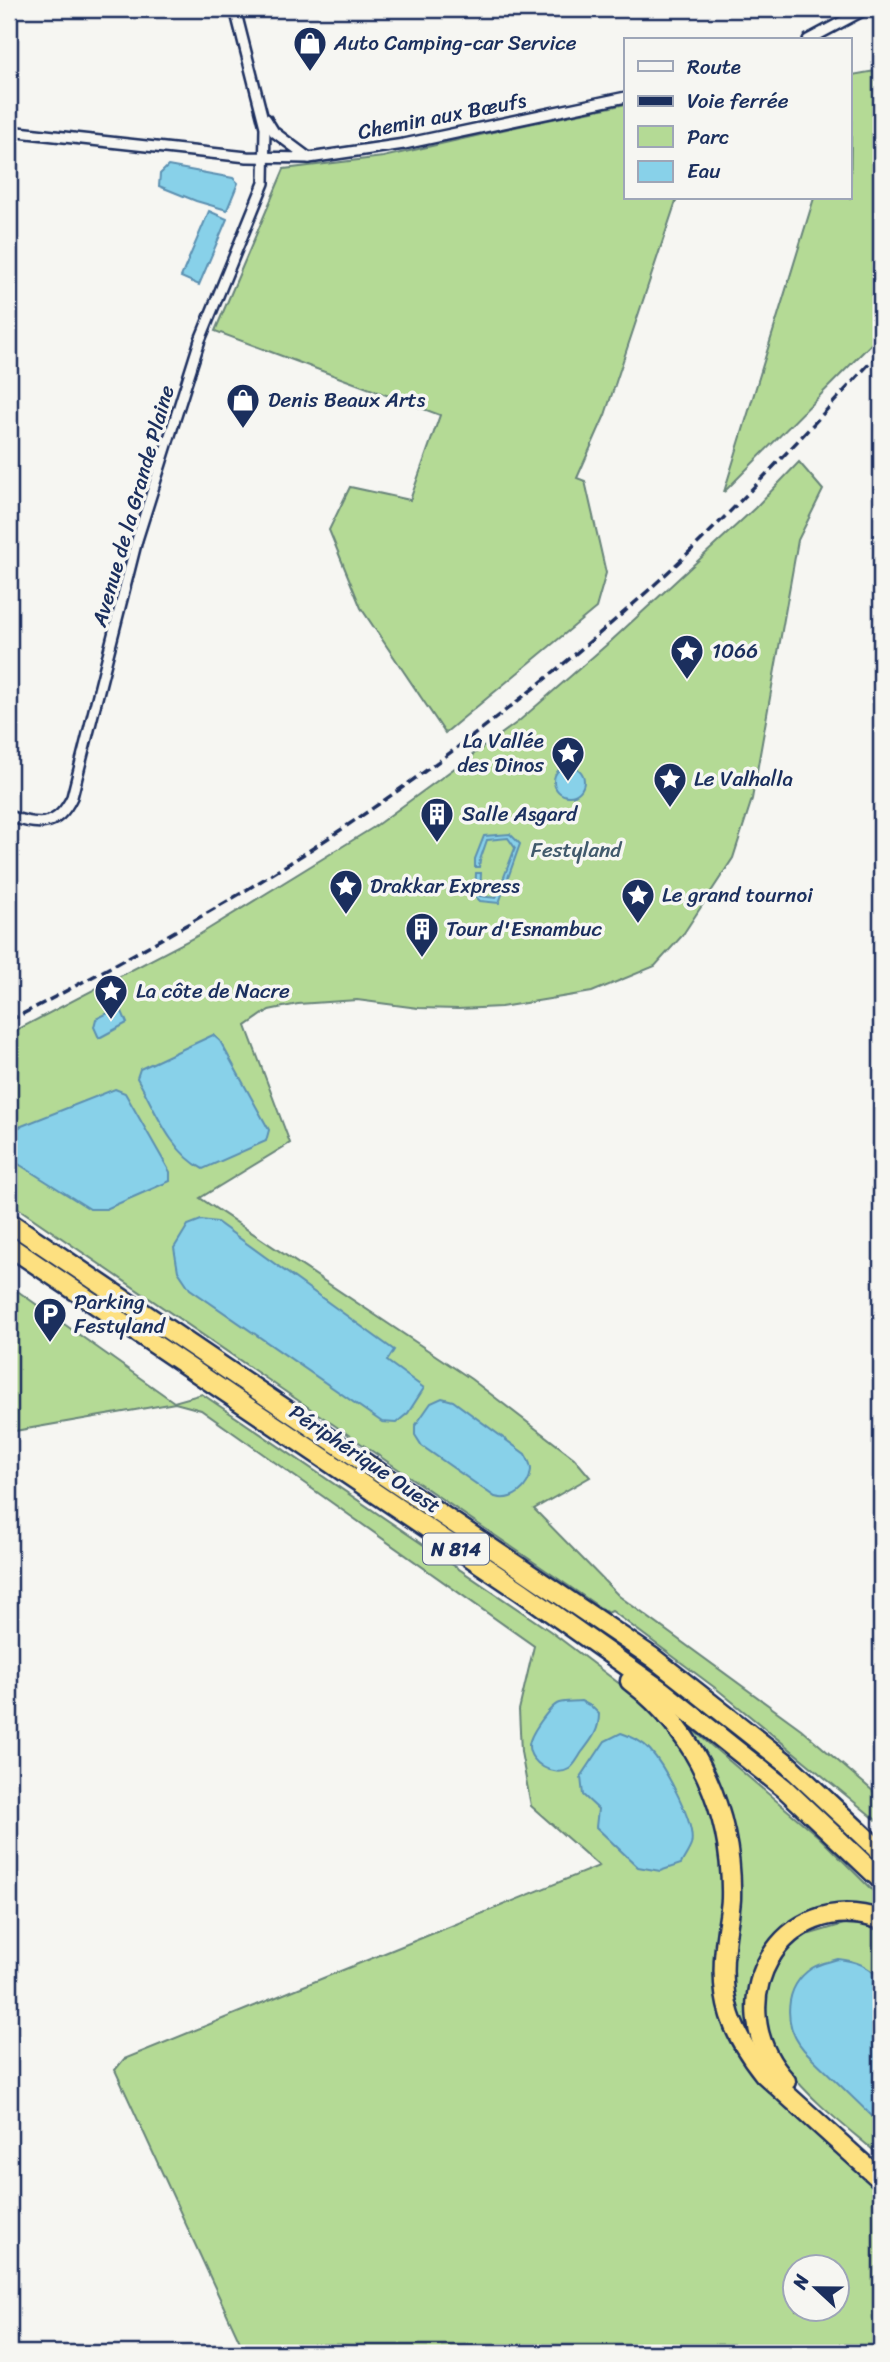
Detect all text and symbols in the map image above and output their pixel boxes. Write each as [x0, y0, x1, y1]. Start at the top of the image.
shop icon: Auto Camping-car Service [291, 24, 329, 73]
place label: Auto Camping-car Service [333, 24, 577, 62]
legend [624, 38, 852, 200]
text: Route [687, 48, 741, 86]
street label: Chemin aux Bœufs [355, 81, 530, 151]
text: Voie ferrée [687, 82, 789, 120]
text: Parc [687, 118, 729, 156]
text: Eau [687, 152, 721, 190]
street label: Avenue de la Grande Plaine [80, 380, 186, 632]
shop icon: Denis Beaux Arts [224, 381, 262, 430]
place label: Denis Beaux Arts [268, 381, 426, 419]
place icon: 1066 [668, 632, 706, 681]
place label: 1066 [712, 632, 758, 670]
place label: La Vallée des Dinos [457, 722, 544, 784]
place icon: La Vallée des Dinos [549, 734, 587, 783]
place icon: Le Valhalla [651, 760, 689, 809]
place label: Le Valhalla [694, 760, 793, 798]
building icon: Salle Asgard [418, 795, 456, 844]
place label: Salle Asgard [462, 795, 579, 833]
park label: Festyland [531, 831, 623, 869]
place icon: Drakkar Express [327, 867, 365, 916]
place label: Drakkar Express [370, 867, 520, 905]
place icon: Le grand tournoi [619, 876, 657, 925]
place label: Le grand tournoi [662, 876, 814, 914]
building icon: Tour d'Esnambuc [403, 910, 441, 959]
place label: Tour d'Esnambuc [446, 910, 602, 948]
place icon: La côte de Nacre [92, 972, 130, 1021]
place label: La côte de Nacre [136, 972, 290, 1010]
place label: Parking Festyland [74, 1283, 167, 1345]
parking icon: Parking Festyland [31, 1295, 69, 1344]
street label: Périphérique Ouest [281, 1394, 449, 1524]
road number: N 814 [423, 1534, 489, 1564]
north arrow [782, 2254, 852, 2324]
text: N [783, 2269, 819, 2295]

